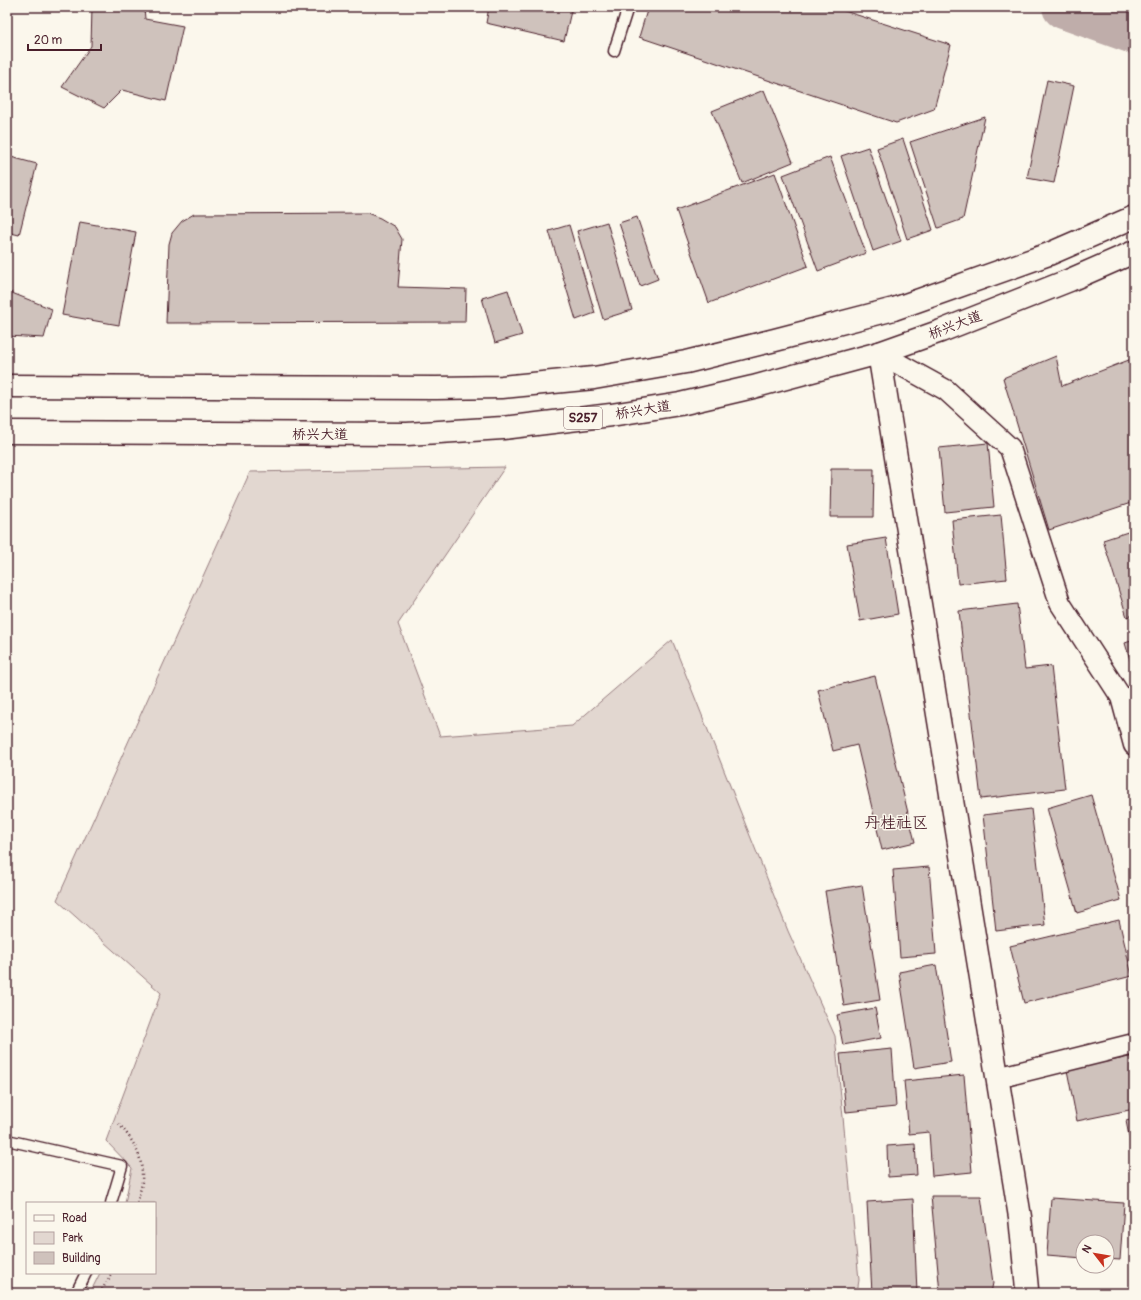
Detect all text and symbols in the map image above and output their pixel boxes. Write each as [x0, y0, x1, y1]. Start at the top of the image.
scale bar [28, 26, 101, 52]
text: 20 m [34, 33, 63, 48]
street label: 桥兴大道 [926, 307, 984, 343]
street label: 桥兴大道 [614, 397, 672, 423]
road number: S257 [564, 407, 602, 429]
street label: 桥兴大道 [292, 426, 348, 443]
district label: 丹桂社区 [864, 813, 928, 833]
legend [26, 1202, 156, 1274]
text: Road [62, 1211, 87, 1226]
text: Park [62, 1231, 83, 1246]
north arrow [1075, 1234, 1115, 1274]
text: N [1079, 1242, 1095, 1256]
text: Building [62, 1251, 101, 1266]

